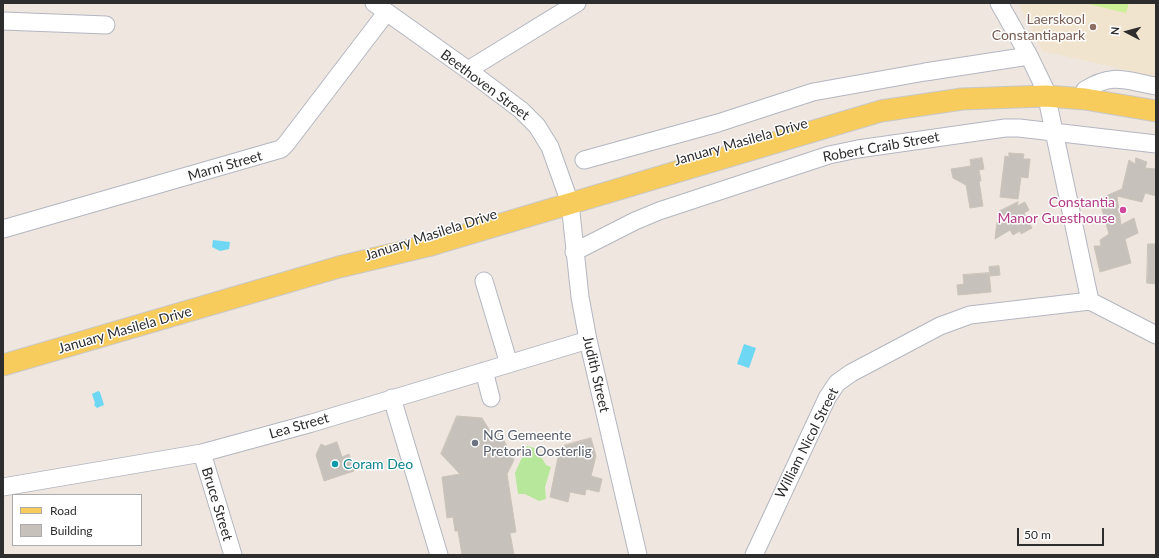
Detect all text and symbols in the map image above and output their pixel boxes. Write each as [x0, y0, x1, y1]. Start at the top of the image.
place label: Laerskool Constantiapark [992, 11, 1085, 44]
north arrow [1107, 12, 1147, 52]
marker: Laerskool Constantiapark [1088, 22, 1098, 32]
text: N [1108, 26, 1121, 36]
street label: Beethoven Street [437, 46, 533, 124]
street label: January Masilela Drive [672, 115, 810, 169]
street label: Robert Craib Street [821, 128, 941, 166]
street label: Marni Street [186, 147, 264, 185]
place label: Constantia Manor Guesthouse [997, 194, 1115, 226]
marker: Constantia Manor Guesthouse [1118, 205, 1128, 215]
street label: January Masilela Drive [363, 206, 499, 264]
street label: January Masilela Drive [56, 303, 194, 357]
street label: Judith Street [579, 334, 613, 414]
street label: William Nicol Street [772, 385, 842, 501]
street label: Lea Street [267, 409, 331, 443]
place label: NG Gemeente Pretoria Oosterlig [483, 427, 592, 460]
marker: NG Gemeente Pretoria Oosterlig [470, 438, 480, 448]
place label: Coram Deo [343, 456, 413, 472]
marker: Coram Deo [330, 459, 340, 469]
street label: Bruce Street [198, 465, 236, 543]
legend [12, 494, 142, 546]
text: Road [50, 503, 77, 518]
scale bar [1019, 520, 1106, 546]
text: Building [50, 523, 93, 538]
text: 50 m [1024, 527, 1051, 542]

